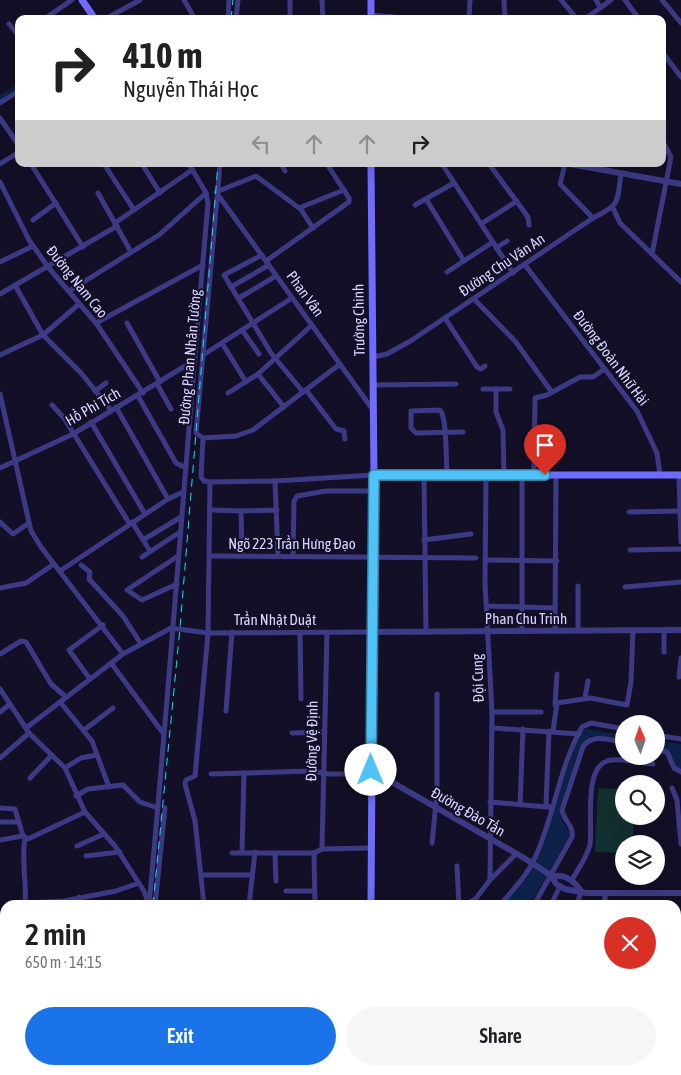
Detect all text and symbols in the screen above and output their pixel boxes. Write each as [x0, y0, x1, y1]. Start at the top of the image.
icon: right [40, 35, 105, 100]
text: 410 m [123, 35, 202, 75]
text: Nguyễn Thái Học [123, 76, 258, 102]
icon: left [247, 130, 275, 158]
icon: ahead [300, 130, 328, 158]
icon: ahead [353, 130, 381, 158]
icon: right [406, 130, 434, 158]
street label: Đường Chu Văn An [456, 230, 548, 299]
street label: Đường Nam Cao [43, 242, 112, 321]
street label: Phan Vân [283, 268, 328, 320]
street label: Trường Chinh [349, 284, 368, 356]
street label: Đường Phan Nhân Tường [175, 288, 204, 425]
street label: Đường Đoàn Nhữ Hài [570, 307, 653, 409]
street label: Hồ Phi Tích [62, 384, 123, 429]
pin [524, 424, 566, 475]
icon: arrive [531, 431, 559, 459]
street label: Ngõ 223 Trần Hưng Đạo [228, 535, 356, 552]
street label: Phan Chu Trinh [485, 610, 567, 627]
street label: Trần Nhật Duật [234, 611, 316, 628]
street label: Đội Cung [468, 653, 487, 703]
street label: Đường Vệ Định [302, 701, 321, 781]
north arrow [615, 715, 665, 765]
map controls [615, 715, 665, 885]
position arrow [344, 743, 396, 795]
button: search [615, 775, 665, 825]
street label: Đường Đào Tấn [428, 784, 508, 840]
button: layers [615, 835, 665, 885]
text: 2 min [25, 917, 86, 951]
button: close [604, 917, 656, 969]
text: 650 m · 14:15 [25, 953, 102, 971]
button: Exit [25, 1007, 336, 1065]
button: Share [346, 1007, 656, 1065]

